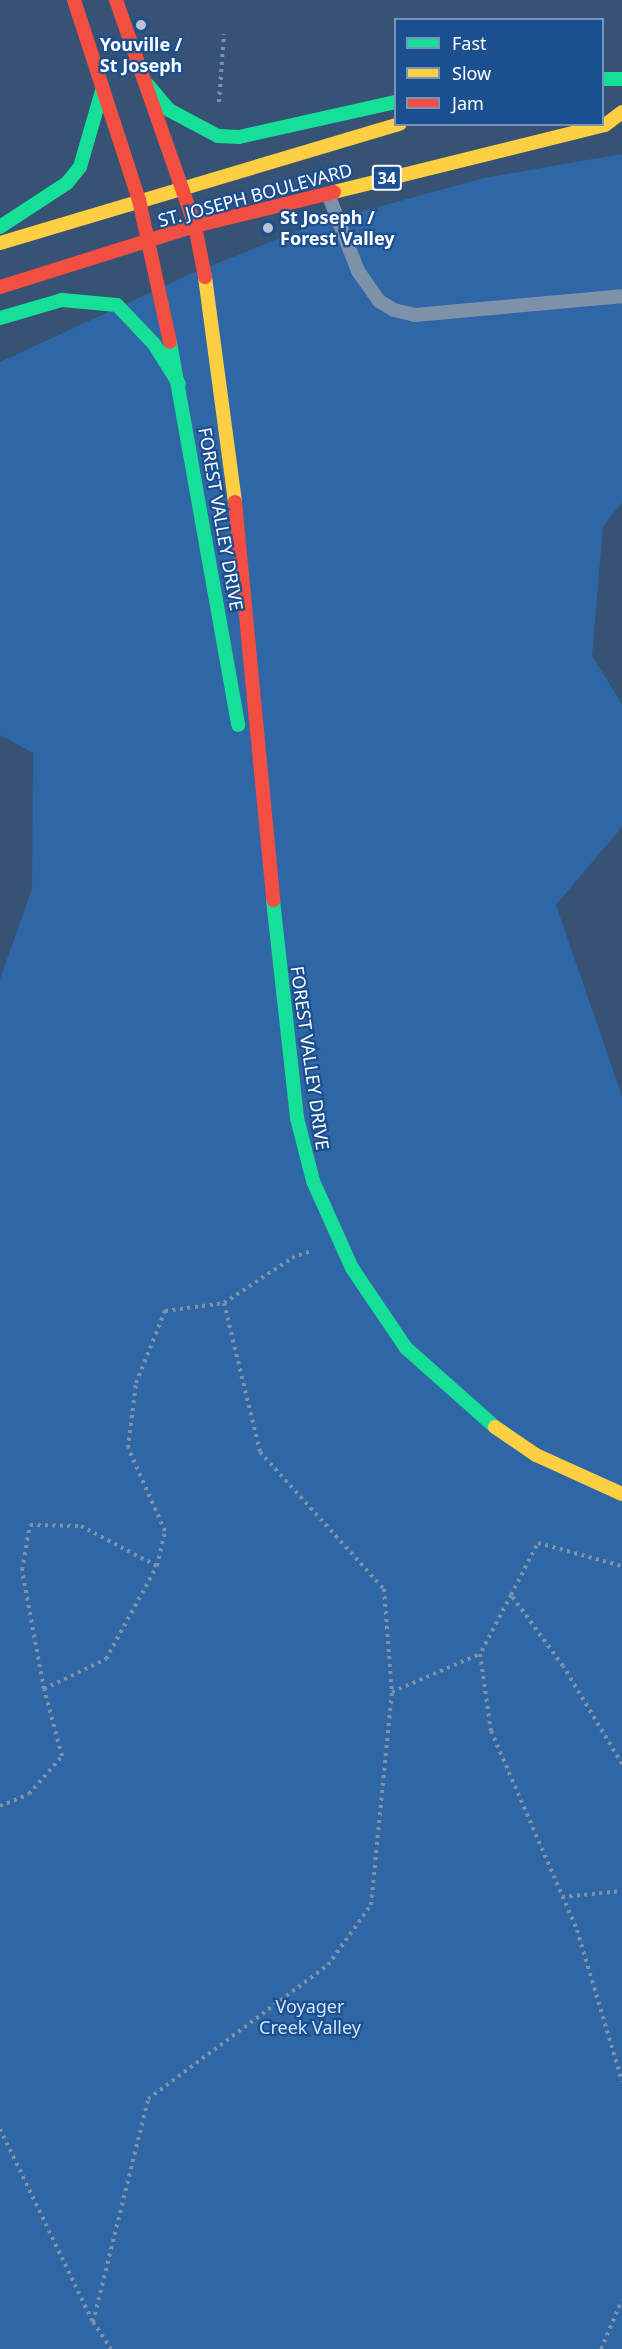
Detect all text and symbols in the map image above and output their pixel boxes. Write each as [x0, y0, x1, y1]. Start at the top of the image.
marker: Youville / St Joseph [134, 18, 148, 32]
legend [394, 18, 604, 126]
text: Fast [452, 31, 487, 55]
place label: Youville / St Joseph [100, 34, 182, 76]
text: Slow [452, 61, 491, 85]
text: Jam [452, 91, 484, 115]
street label: ST. JOSEPH BOULEVARD [155, 159, 355, 231]
road number: 34 [370, 165, 404, 191]
place label: St Joseph / Forest Valley [280, 207, 395, 250]
marker: St Joseph / Forest Valley [261, 221, 275, 235]
street label: FOREST VALLEY DRIVE [194, 426, 248, 612]
street label: FOREST VALLEY DRIVE [286, 965, 334, 1151]
park label: Voyager Creek Valley [259, 1996, 361, 2038]

